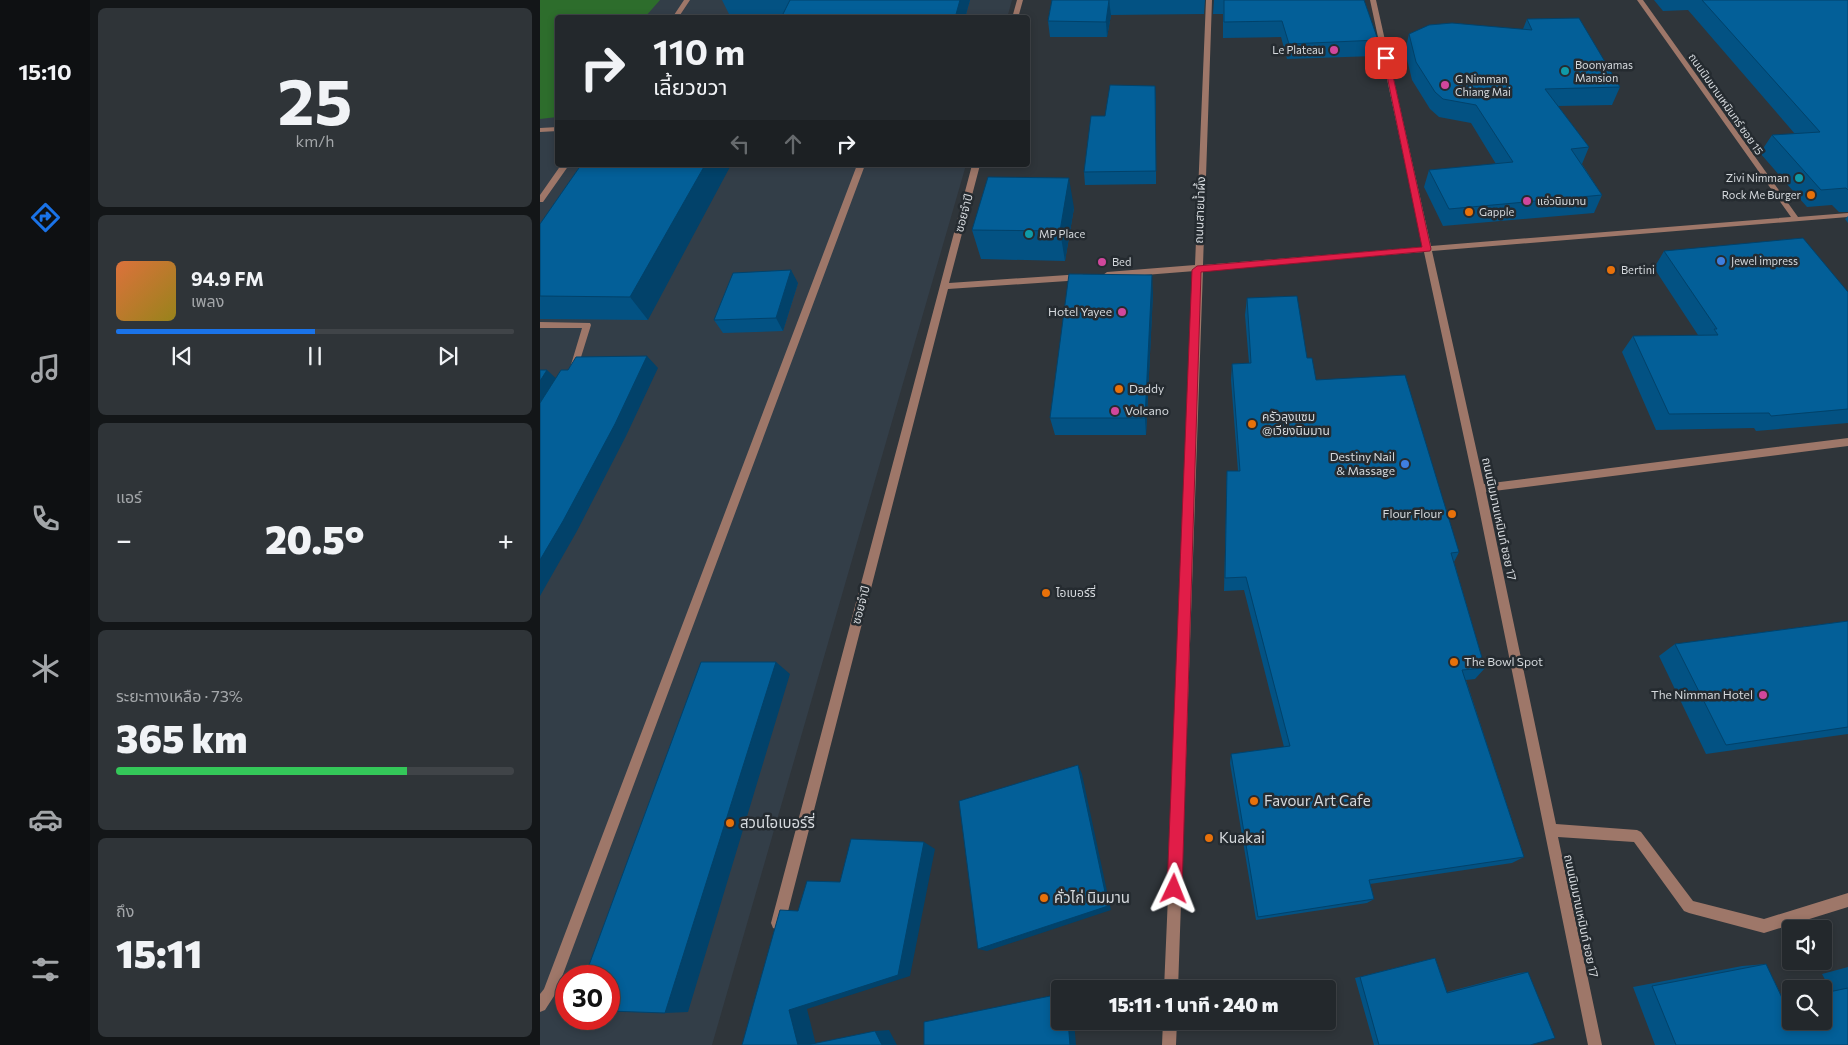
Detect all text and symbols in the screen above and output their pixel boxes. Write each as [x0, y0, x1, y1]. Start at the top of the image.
text: 110 m [653, 29, 745, 72]
icon: right [570, 35, 635, 100]
pin [1365, 37, 1407, 79]
place label: Le Plateau [1272, 43, 1324, 56]
marker: Le Plateau [1328, 44, 1340, 56]
icon: arrive [1372, 44, 1400, 72]
street label: ถนนนิมมานเหมินทร์ ซอย 15 [1686, 50, 1766, 157]
text: 15:10 [18, 58, 72, 85]
place label: Boonyamas Mansion [1575, 58, 1633, 84]
text: 25 [278, 59, 352, 138]
marker: Boonyamas Mansion [1559, 65, 1571, 77]
place label: G Nimman Chiang Mai [1455, 72, 1511, 98]
text: เลี้ยวขวา [653, 73, 728, 100]
marker: G Nimman Chiang Mai [1439, 79, 1451, 91]
icon: left [726, 130, 754, 158]
icon: ahead [779, 130, 807, 158]
icon: right [832, 130, 860, 158]
text: km/h [296, 131, 334, 150]
place label: Zivi Nimman [1726, 171, 1789, 184]
marker: Zivi Nimman [1793, 172, 1805, 184]
street label: ถนนสายน้ำผึ้ง [1190, 176, 1207, 244]
place label: Rock Me Burger [1722, 188, 1802, 201]
marker: Rock Me Burger [1805, 189, 1817, 201]
street label: ซอยจำปี [951, 192, 975, 233]
place label: แอ่วนิมมาน [1537, 194, 1586, 207]
marker: แอ่วนิมมาน [1521, 195, 1533, 207]
icon: directions [28, 200, 63, 235]
place label: Gapple [1479, 205, 1515, 218]
marker: Gapple [1463, 206, 1475, 218]
place label: MP Place [1039, 227, 1085, 240]
marker: MP Place [1023, 228, 1035, 240]
place label: Jewel impress [1731, 254, 1798, 268]
place label: Bed [1112, 255, 1131, 268]
marker: Jewel impress [1715, 255, 1727, 267]
marker: Bed [1096, 256, 1108, 268]
place label: Bertini [1621, 263, 1655, 276]
marker: Bertini [1605, 264, 1617, 276]
text: 94.9 FM [191, 267, 264, 290]
text: เพลง [191, 291, 224, 310]
place label: Hotel Yayee [1048, 304, 1112, 318]
marker: Hotel Yayee [1116, 306, 1128, 318]
icon: previous [168, 342, 196, 370]
icon: pause [301, 342, 329, 370]
icon: next [434, 342, 462, 370]
icon: music [28, 351, 63, 386]
place label: Daddy [1129, 381, 1164, 395]
marker: Daddy [1113, 383, 1125, 395]
place label: Volcano [1125, 403, 1169, 417]
marker: Volcano [1109, 405, 1121, 417]
place label: ครัวลุงแซม @เวียงนิมมาน [1262, 409, 1330, 437]
marker: ครัวลุงแซม @เวียงนิมมาน [1246, 418, 1258, 430]
place label: Destiny Nail & Massage [1330, 449, 1395, 477]
street label: ถนนนิมมานเหมินท์ ซอย 17 [1480, 456, 1520, 582]
marker: Destiny Nail & Massage [1399, 458, 1411, 470]
text: แอร์ [116, 487, 142, 506]
icon: phone [28, 501, 63, 536]
place label: Flour Flour [1383, 506, 1442, 520]
marker: Flour Flour [1446, 508, 1458, 520]
text: 20.5° [265, 515, 365, 562]
text: − [116, 522, 132, 556]
text: + [498, 522, 514, 556]
street label: ซอยจำปี [848, 584, 872, 625]
place label: ไอเบอร์รี่ [1055, 584, 1096, 599]
marker: ไอเบอร์รี่ [1040, 587, 1052, 599]
icon: climate [28, 651, 63, 686]
place label: The Bowl Spot [1464, 654, 1543, 668]
marker: The Bowl Spot [1448, 656, 1460, 668]
text: ระยะทางเหลือ · 73% [116, 686, 243, 705]
place label: The Nimman Hotel [1651, 687, 1753, 701]
marker: The Nimman Hotel [1757, 689, 1769, 701]
text: 365 km [116, 714, 247, 761]
place label: Favour Art Cafe [1264, 791, 1371, 809]
marker: Favour Art Cafe [1248, 795, 1260, 807]
icon: car [28, 802, 63, 837]
place label: สวนไอเบอร์รี่ [740, 812, 815, 831]
marker: สวนไอเบอร์รี่ [724, 817, 736, 829]
place label: Kuakai [1219, 828, 1265, 846]
marker: Kuakai [1203, 832, 1215, 844]
street label: ถนนนิมมานเหมินท์ ซอย 17 [1562, 853, 1602, 979]
position arrow [1147, 862, 1199, 914]
place label: คั่วไก่ นิมมาน [1054, 888, 1130, 906]
marker: คั่วไก่ นิมมาน [1038, 892, 1050, 904]
text: ถึง [116, 901, 134, 920]
map controls [1782, 920, 1832, 1030]
button: sound [1782, 920, 1832, 970]
text: 15:11 [116, 929, 202, 976]
icon: filters [28, 952, 63, 987]
speed limit sign: 30 [555, 965, 620, 1030]
button: search [1782, 980, 1832, 1030]
text: 15:11 · 1 นาที · 240 m [1109, 993, 1278, 1016]

